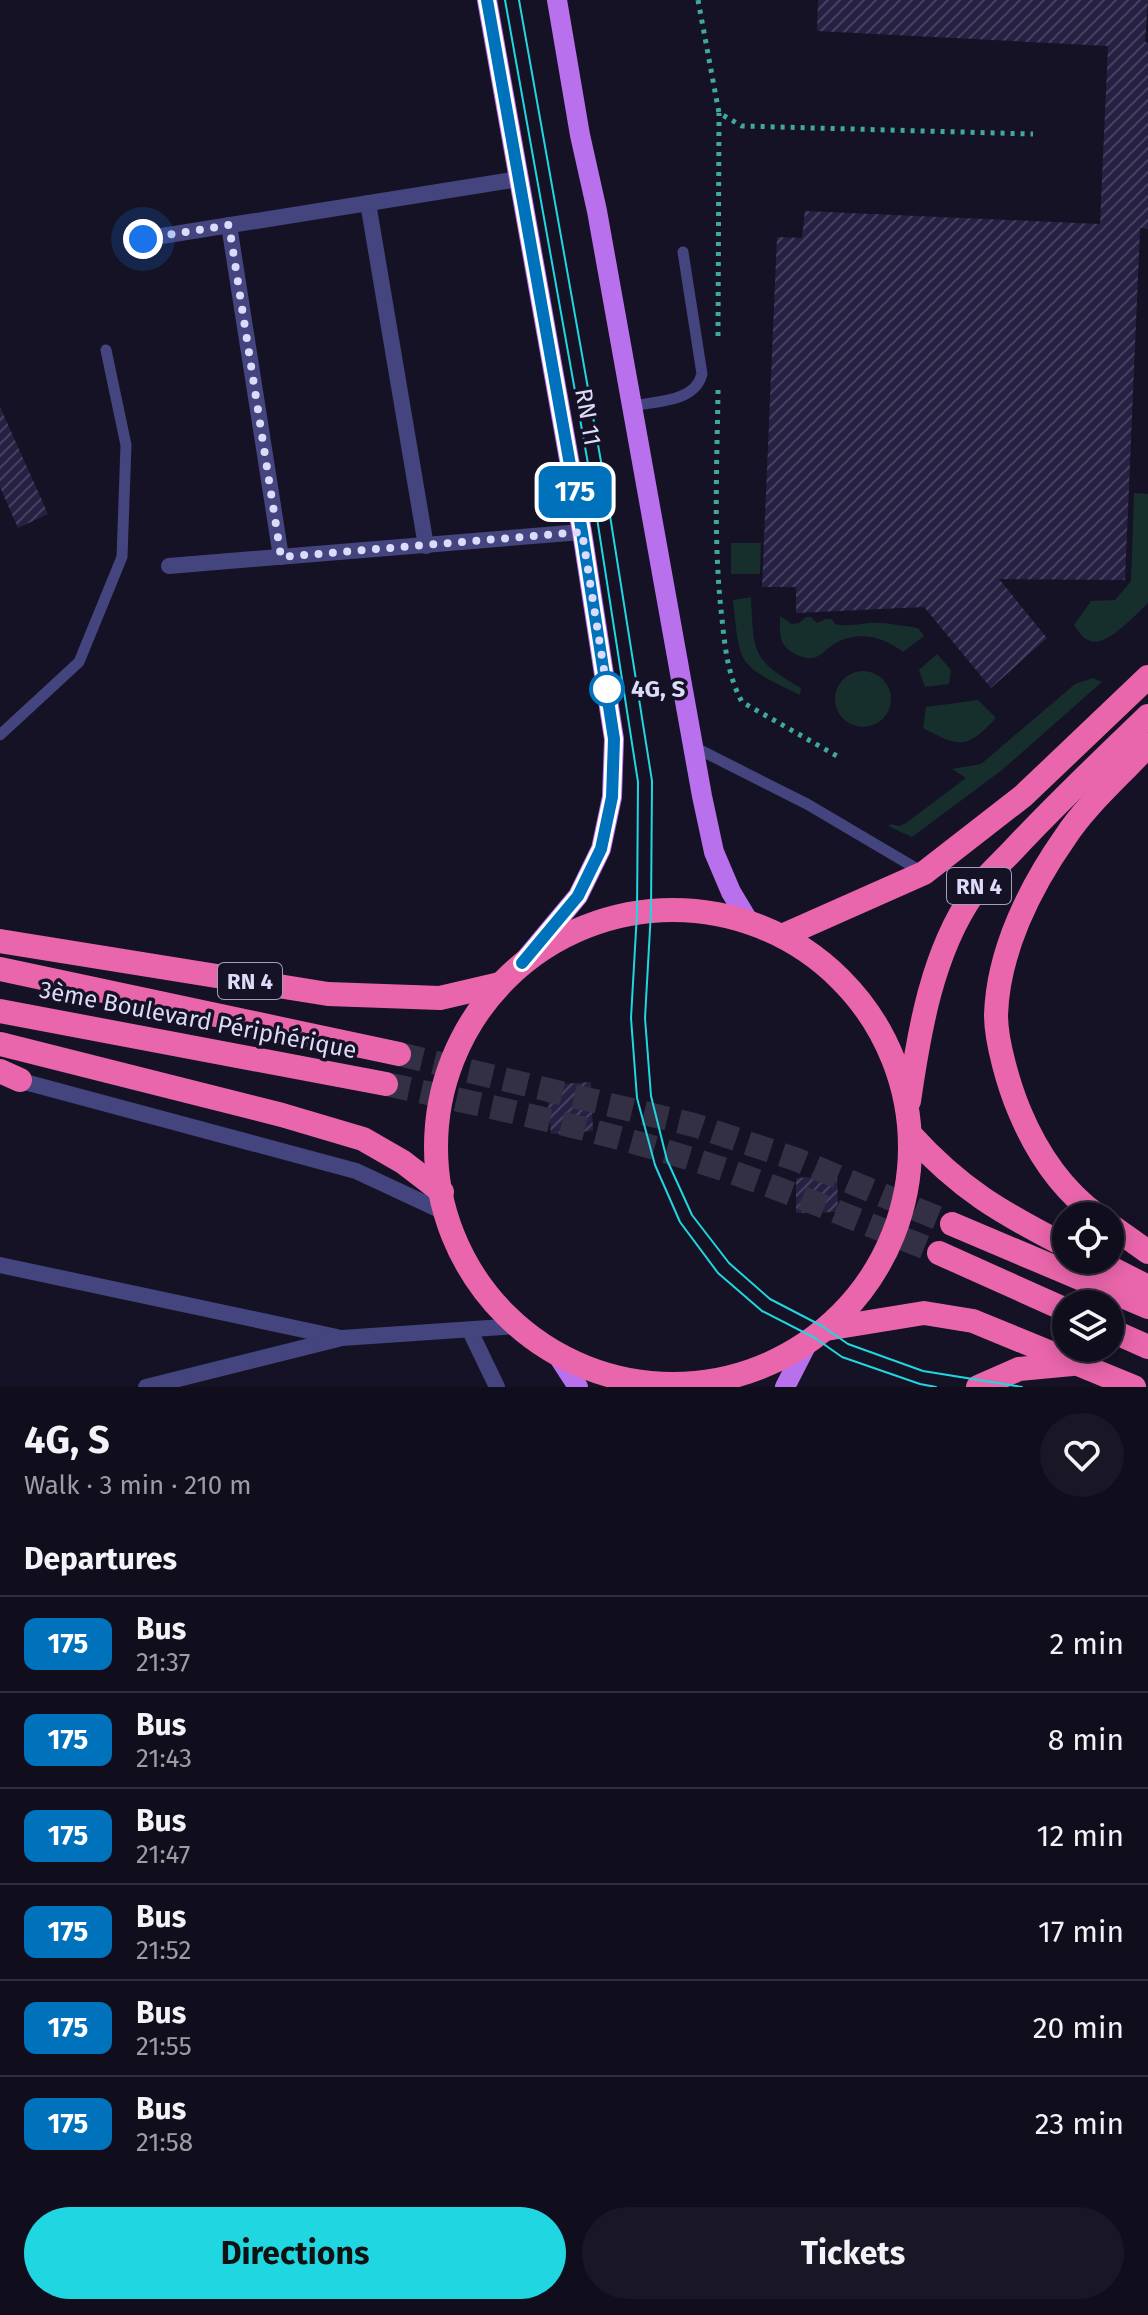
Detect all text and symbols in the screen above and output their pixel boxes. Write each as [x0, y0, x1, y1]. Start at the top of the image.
your location [123, 219, 163, 259]
street label: RN 11 [569, 386, 607, 448]
line badge: 175 [529, 466, 621, 518]
text: 175 [555, 475, 595, 508]
marker: 4G, S [590, 672, 624, 706]
place label: 4G, S [631, 675, 685, 703]
road number: RN 4 [947, 868, 1011, 904]
road number: RN 4 [218, 963, 282, 999]
street label: 3ème Boulevard Périphérique [37, 975, 359, 1065]
map controls [1052, 1202, 1124, 1362]
button: locate [1052, 1202, 1124, 1274]
button: layers [1052, 1290, 1124, 1362]
button: heart [1040, 1413, 1124, 1497]
text: 4G, S [24, 1417, 110, 1463]
text: Walk · 3 min · 210 m [24, 1470, 251, 1501]
text: Departures [24, 1541, 177, 1577]
text: Bus [136, 1611, 186, 1647]
text: 2 min [1049, 1626, 1124, 1662]
text: 175 [48, 1627, 88, 1660]
text: 21:37 [136, 1647, 190, 1678]
text: Bus [136, 1707, 186, 1743]
text: 8 min [1048, 1722, 1124, 1758]
text: 175 [48, 1723, 88, 1756]
text: 21:43 [136, 1743, 192, 1774]
text: Bus [136, 1803, 186, 1839]
text: 12 min [1036, 1818, 1124, 1854]
text: 175 [48, 1819, 88, 1852]
text: 21:47 [136, 1839, 190, 1870]
text: Bus [136, 1899, 186, 1935]
text: 17 min [1038, 1914, 1124, 1950]
text: 175 [48, 1915, 88, 1948]
text: 21:52 [136, 1935, 191, 1966]
text: Bus [136, 1995, 186, 2031]
text: 20 min [1033, 2010, 1124, 2046]
text: 175 [48, 2011, 88, 2044]
text: 21:55 [136, 2031, 192, 2062]
text: Bus [136, 2091, 186, 2127]
text: 23 min [1035, 2106, 1124, 2142]
text: 175 [48, 2107, 88, 2140]
text: 21:58 [136, 2127, 193, 2158]
button: Directions [24, 2207, 566, 2299]
button: Tickets [582, 2207, 1124, 2299]

